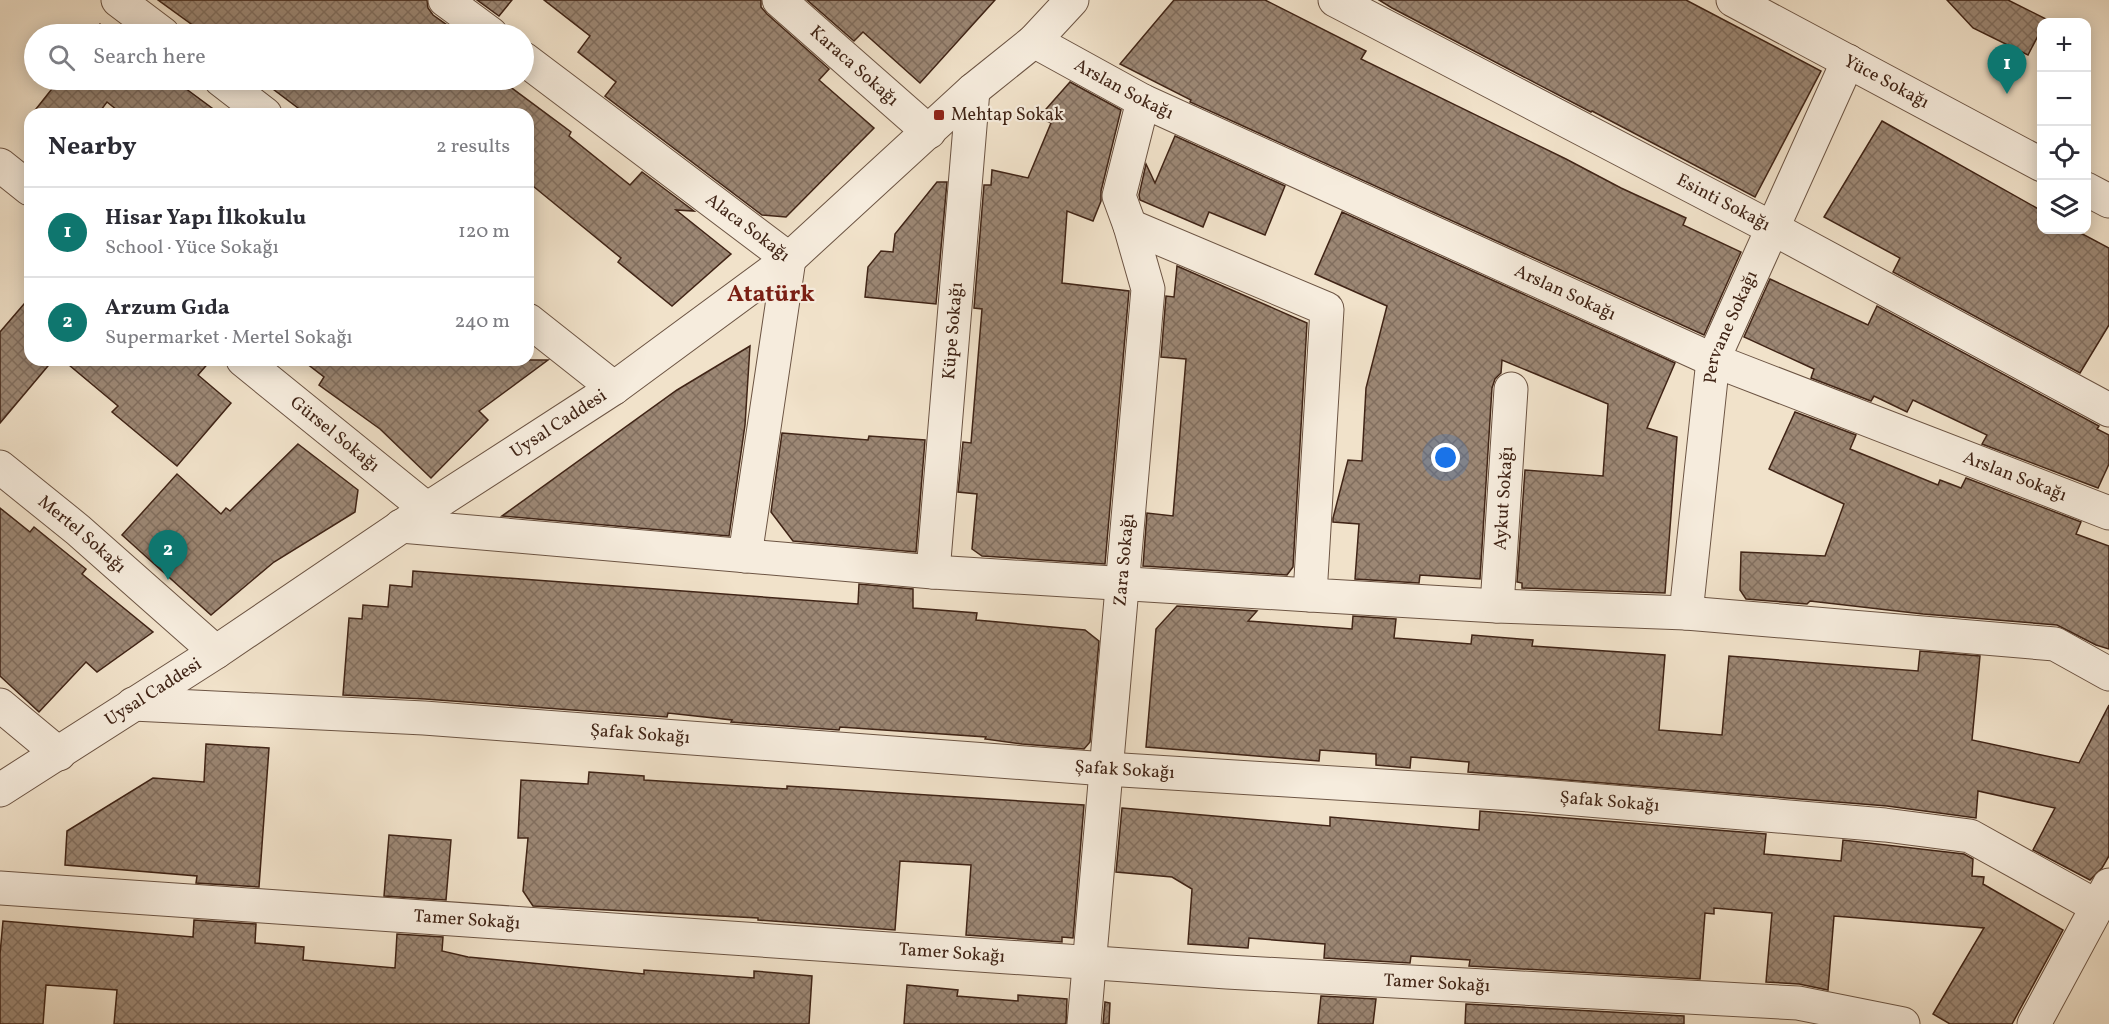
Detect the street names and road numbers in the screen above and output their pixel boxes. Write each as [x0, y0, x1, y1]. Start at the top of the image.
street label: Karaca Sokağı [804, 20, 904, 112]
street label: Yüce Sokağı [1839, 49, 1934, 115]
street label: Arslan Sokağı [1069, 53, 1178, 126]
street label: Esinti Sokağı [1672, 168, 1775, 237]
street label: Alaca Sokağı [700, 187, 795, 268]
street label: Arslan Sokağı [1510, 259, 1620, 327]
street label: Pervane Sokağı [1698, 267, 1764, 385]
street label: Küpe Sokağı [937, 281, 970, 381]
street label: Uysal Caddesi [506, 383, 612, 464]
street label: Gürsel Sokağı [285, 390, 385, 478]
street label: Arslan Sokağı [1959, 445, 2070, 508]
street label: Aykut Sokağı [1488, 446, 1520, 551]
street label: Mertel Sokağı [32, 490, 131, 579]
street label: Zara Sokağı [1108, 512, 1141, 607]
street label: Uysal Caddesi [100, 652, 207, 732]
street label: Şafak Sokağı [589, 718, 691, 750]
street label: Şafak Sokağı [1074, 754, 1175, 786]
street label: Şafak Sokağı [1559, 785, 1661, 818]
street label: Tamer Sokağı [413, 904, 521, 936]
street label: Tamer Sokağı [898, 937, 1006, 969]
street label: Tamer Sokağı [1383, 968, 1491, 999]

